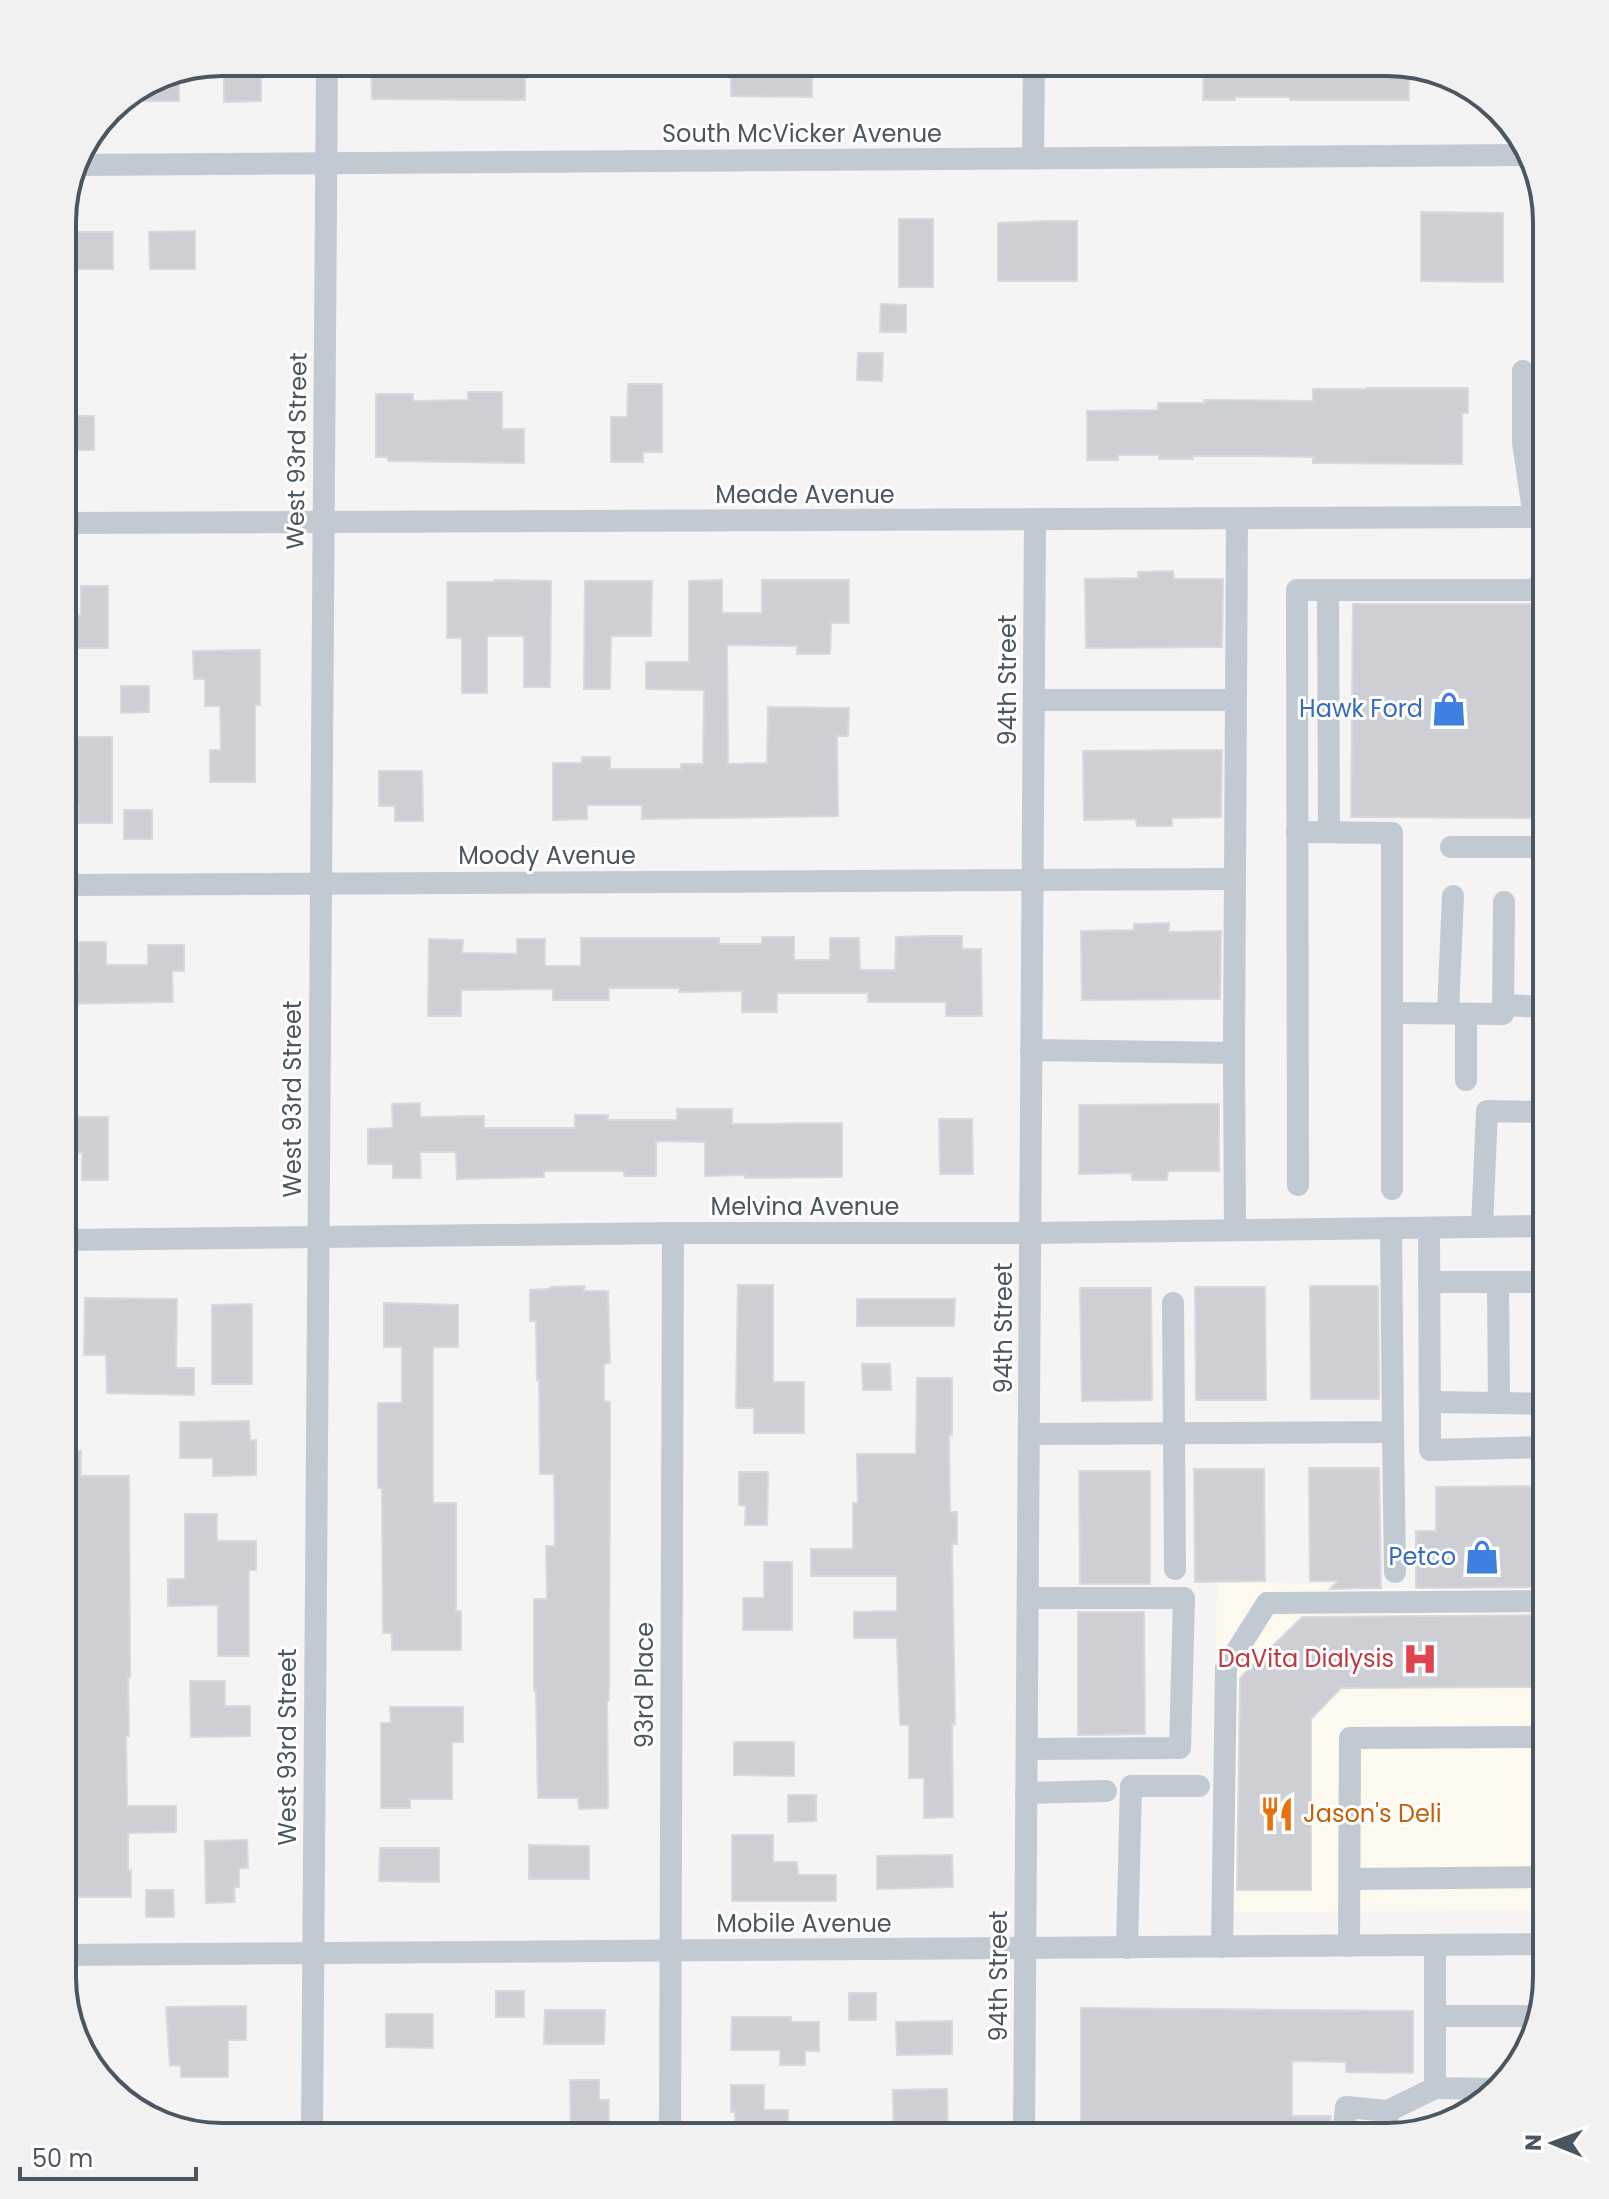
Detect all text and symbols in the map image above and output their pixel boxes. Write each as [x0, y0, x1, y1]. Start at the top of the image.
street label: South McVicker Avenue [662, 117, 942, 150]
street label: West 93rd Street [278, 352, 315, 550]
street label: Meade Avenue [715, 478, 895, 511]
street label: 94th Street [991, 615, 1024, 746]
shop icon: Hawk Ford [1430, 690, 1468, 728]
place label: Hawk Ford [1299, 692, 1423, 725]
street label: Moody Avenue [458, 839, 636, 872]
street label: West 93rd Street [276, 1000, 309, 1198]
street label: Melvina Avenue [711, 1190, 899, 1223]
street label: 94th Street [987, 1263, 1020, 1394]
shop icon: Petco [1463, 1538, 1501, 1576]
place label: Petco [1389, 1540, 1456, 1573]
street label: 93rd Place [628, 1622, 661, 1748]
hospital icon: DaVita Dialysis [1401, 1640, 1439, 1678]
place label: DaVita Dialysis [1218, 1642, 1394, 1675]
street label: West 93rd Street [271, 1648, 304, 1846]
restaurant icon: Jason's Deli [1258, 1795, 1296, 1833]
place label: Jason's Deli [1303, 1797, 1442, 1830]
street label: Mobile Avenue [716, 1907, 892, 1940]
street label: 94th Street [982, 1911, 1015, 2042]
north arrow [1513, 2103, 1593, 2183]
scale bar [20, 2131, 196, 2181]
text: N [1518, 2134, 1549, 2151]
text: 50 m [32, 2142, 93, 2175]

